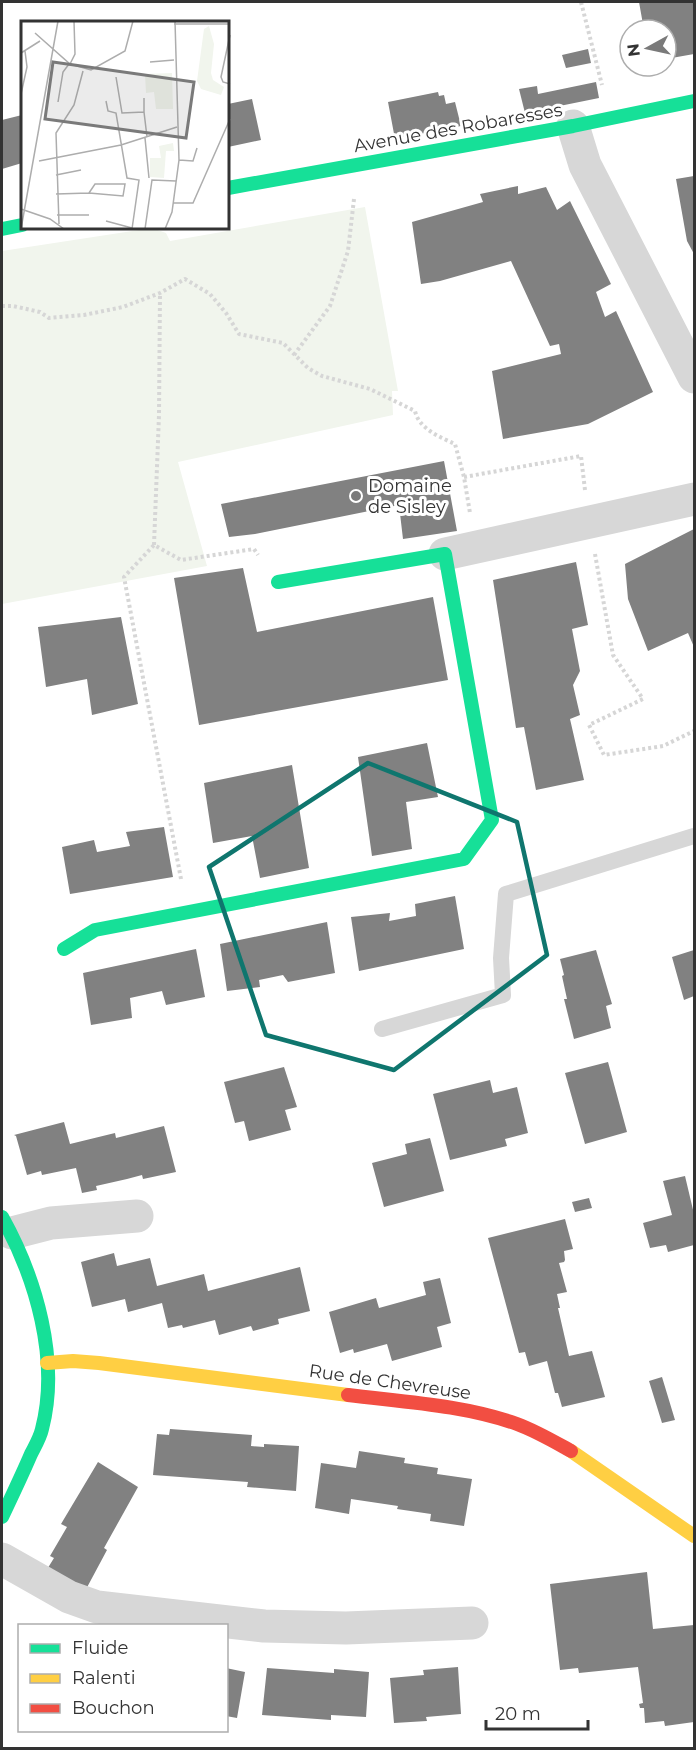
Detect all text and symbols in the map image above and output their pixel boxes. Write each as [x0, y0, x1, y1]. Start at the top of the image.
north arrow [618, 18, 678, 78]
inset map [21, 21, 230, 230]
text: N [623, 42, 644, 58]
street label: Avenue des Robaresses [352, 99, 564, 157]
place label: Domaine de Sisley [368, 475, 452, 518]
marker: Domaine de Sisley [349, 489, 363, 503]
street label: Rue de Chevreuse [308, 1360, 473, 1404]
legend [18, 1624, 228, 1732]
text: Fluide [72, 1637, 128, 1659]
text: Ralenti [72, 1667, 136, 1689]
scale bar [486, 1693, 588, 1731]
text: Bouchon [72, 1697, 155, 1719]
text: 20 m [495, 1703, 541, 1725]

